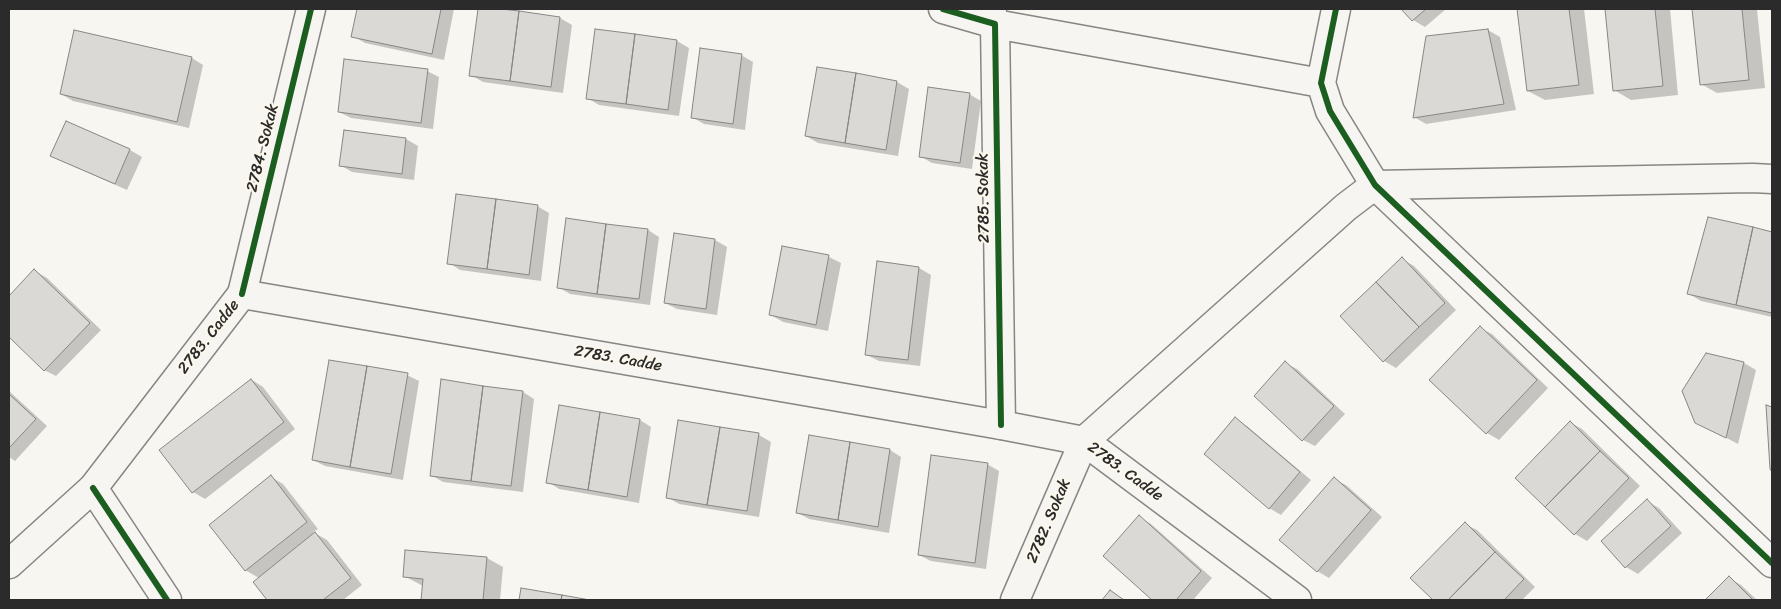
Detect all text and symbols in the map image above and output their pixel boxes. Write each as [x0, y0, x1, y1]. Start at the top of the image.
street label: 2784. Sokak [243, 102, 283, 194]
street label: 2785. Sokak [974, 153, 994, 243]
street label: 2783. Cadde [174, 296, 244, 378]
street label: 2783. Cadde [573, 342, 663, 376]
street label: 2783. Cadde [1083, 438, 1167, 506]
street label: 2782. Sokak [1023, 476, 1075, 566]

